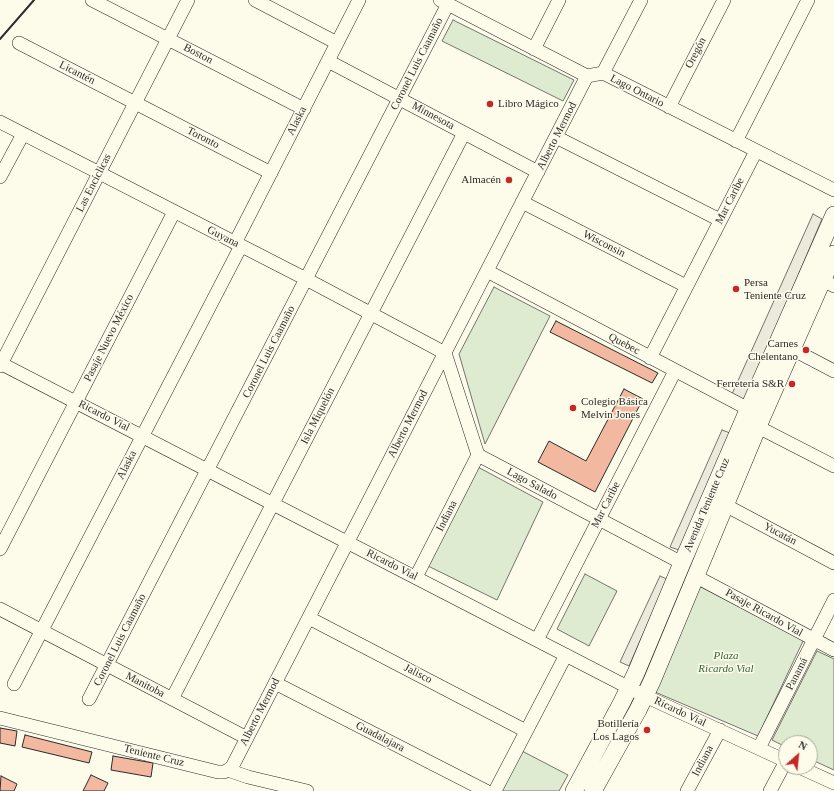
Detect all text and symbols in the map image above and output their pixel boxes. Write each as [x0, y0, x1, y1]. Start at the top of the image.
street label: Coronel Luis Caamaño [388, 16, 446, 112]
street label: Oregón [683, 35, 709, 71]
street label: Boston [181, 41, 215, 67]
street label: Licantén [57, 58, 97, 88]
street label: Lago Ontario [608, 72, 666, 110]
place label: Libro Mágico [498, 97, 559, 111]
street label: Minnesota [409, 99, 457, 133]
marker: Libro Mágico [485, 99, 495, 109]
street label: Alberto Mermod [534, 100, 580, 172]
street label: Alaska [284, 104, 310, 138]
street label: Toronto [185, 124, 221, 152]
street label: Las Encíclicas [74, 152, 114, 214]
place label: Almacén [461, 173, 501, 187]
marker: Almacén [504, 175, 514, 185]
street label: Mar Caribe [713, 176, 747, 226]
street label: Guyana [205, 223, 241, 251]
street label: Wisconsin [581, 228, 627, 260]
place label: Persa Teniente Cruz [744, 276, 806, 302]
marker: Persa Teniente Cruz [731, 284, 741, 294]
street label: Pasaje Nuevo México [81, 292, 137, 384]
street label: Coronel Luis Caamaño [240, 304, 298, 400]
street label: Quebec [606, 330, 642, 358]
place label: Carnes Chelentano [748, 337, 798, 363]
marker: Carnes Chelentano [801, 345, 811, 355]
place label: Ferretería S&R [716, 377, 784, 391]
marker: Ferretería S&R [787, 379, 797, 389]
street label: Isla Miquelón [298, 386, 338, 446]
street label: Alberto Mermod [385, 388, 431, 460]
place label: Colegio Básica Melvin Jones [581, 395, 648, 421]
street label: Ricardo Vial [76, 397, 132, 435]
marker: Colegio Básica Melvin Jones [568, 403, 578, 413]
street label: Alaska [114, 448, 140, 482]
street label: Avenida Teniente Cruz [681, 456, 733, 554]
street label: Lago Salado [504, 465, 560, 503]
street label: Mar Caribe [589, 480, 623, 530]
street label: Indiana [434, 498, 460, 534]
street label: Yucatán [761, 520, 799, 548]
street label: Ricardo Vial [364, 546, 420, 584]
street label: Pasaje Ricardo Vial [723, 586, 805, 640]
street label: Coronel Luis Caamaño [91, 592, 149, 688]
park label: Plaza Ricardo Vial [698, 649, 754, 675]
street label: Panamá [783, 655, 811, 693]
street label: Jalisco [402, 661, 434, 687]
street label: Manitoba [123, 670, 167, 700]
street label: Alberto Mermod [237, 676, 283, 748]
street label: Ricardo Vial [652, 694, 708, 730]
place label: Botillería Los Lagos [593, 717, 639, 743]
street label: Guadalajara [353, 719, 407, 755]
marker: Botillería Los Lagos [642, 725, 652, 735]
north arrow [778, 735, 818, 775]
text: N [797, 738, 809, 752]
street label: Teniente Cruz [122, 742, 186, 770]
street label: Indiana [689, 743, 717, 779]

